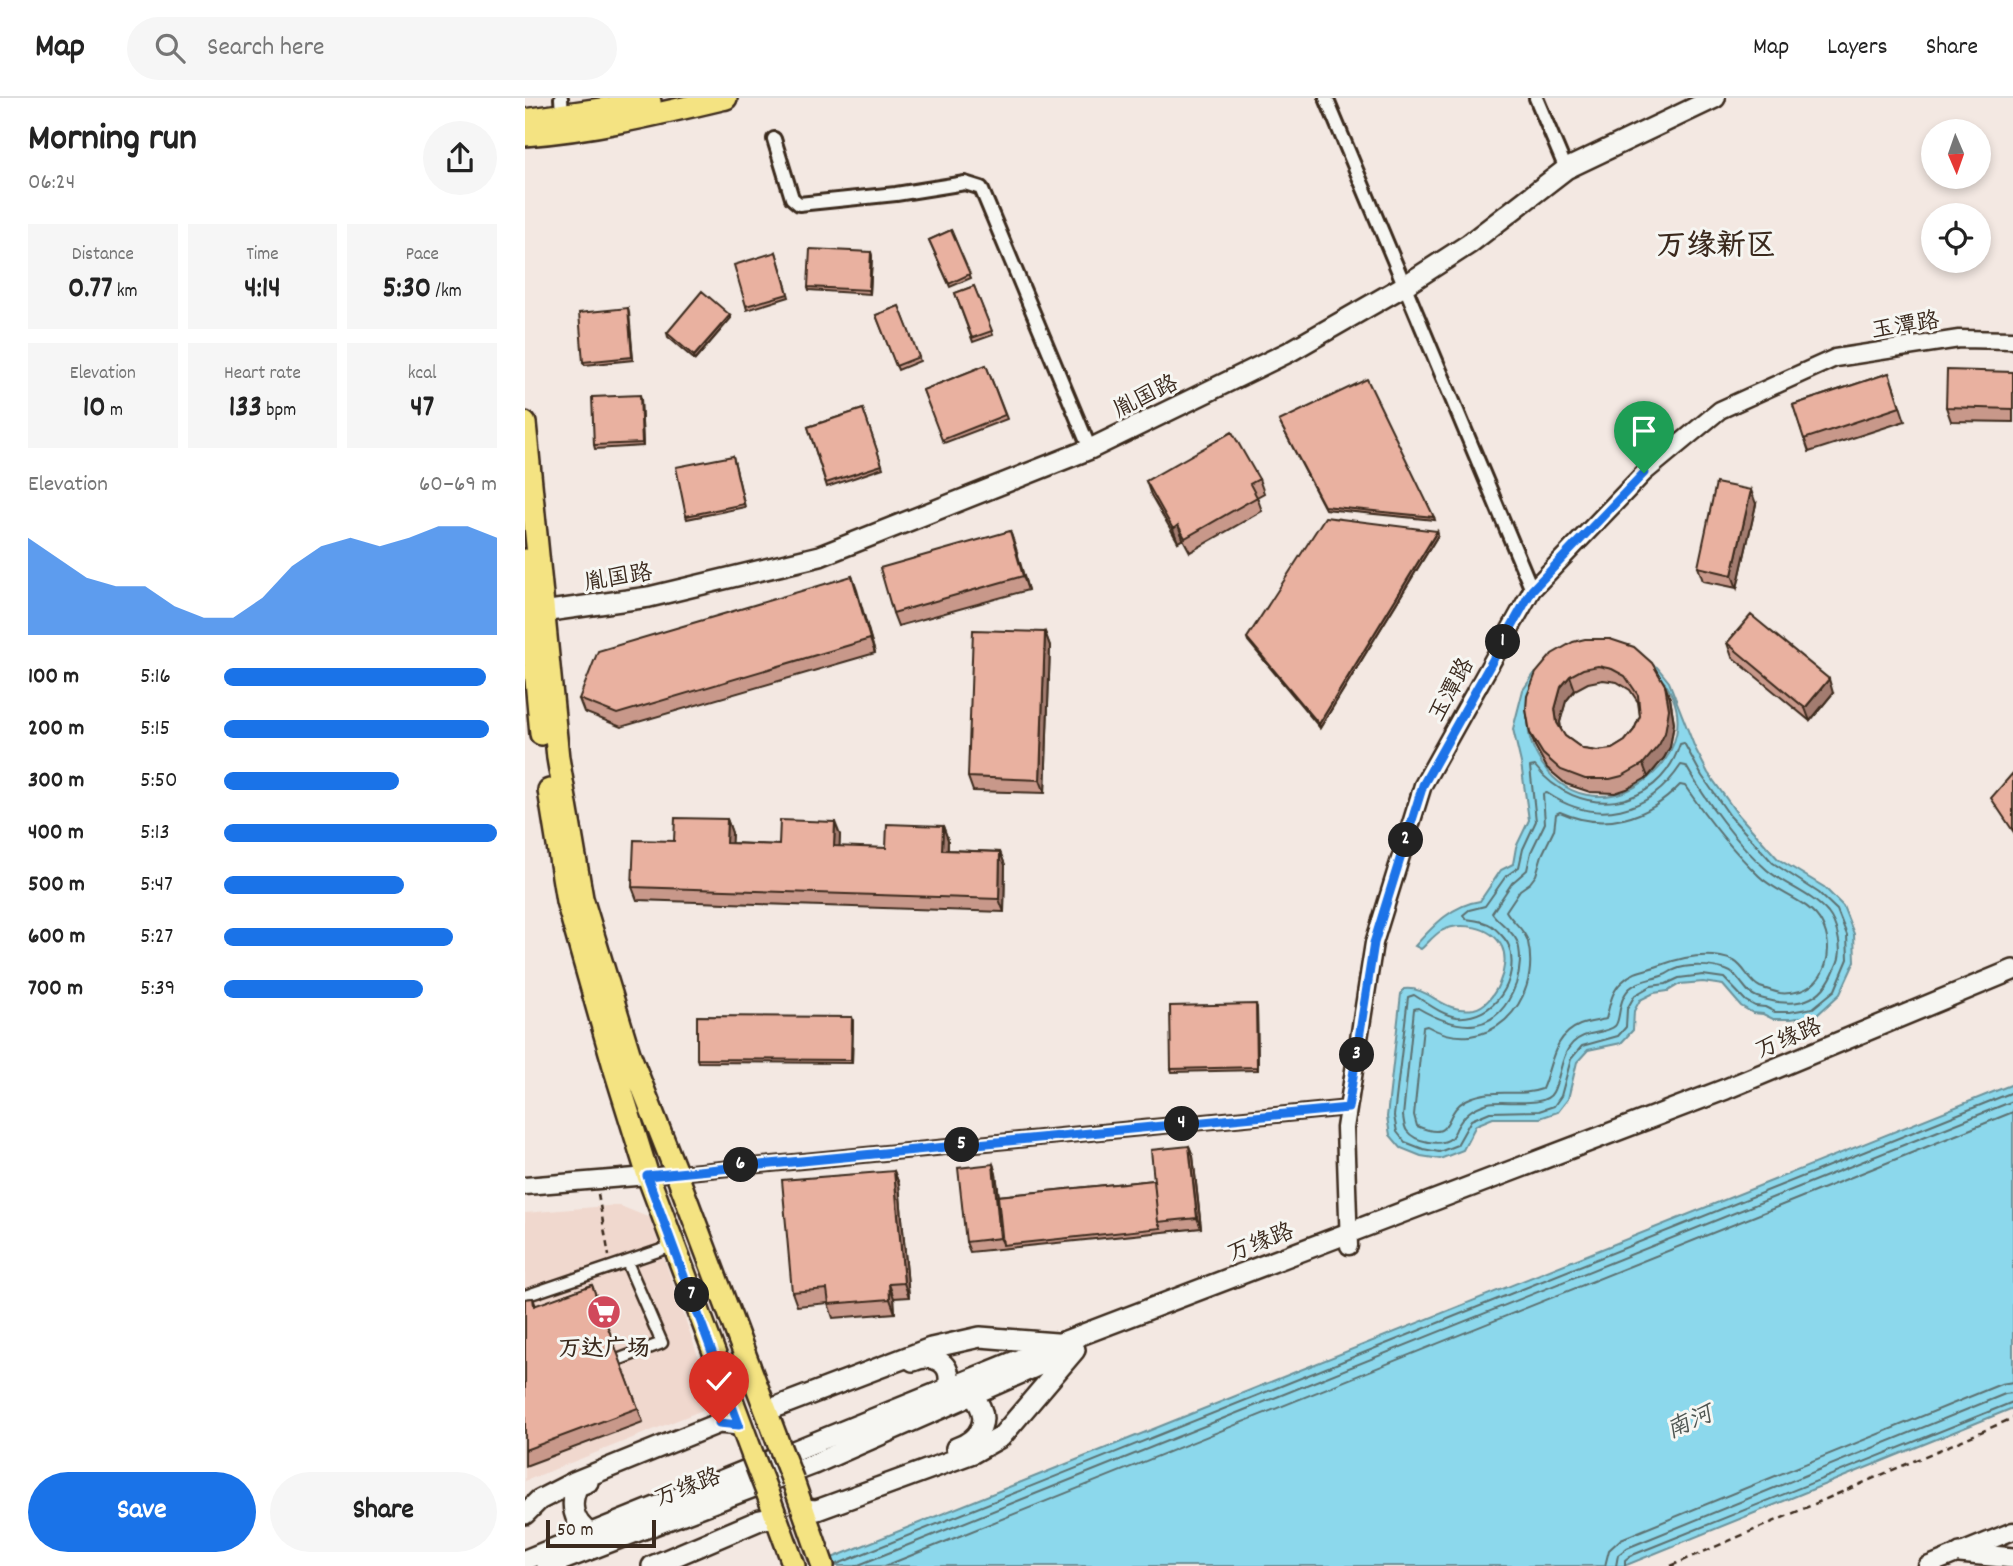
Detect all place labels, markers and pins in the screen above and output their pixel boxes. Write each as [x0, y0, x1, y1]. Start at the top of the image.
pin [1614, 401, 1674, 473]
pin: 1 [1485, 624, 1521, 660]
pin: 2 [1389, 822, 1423, 858]
pin: 3 [1339, 1038, 1375, 1072]
pin: 4 [1165, 1107, 1199, 1142]
pin: 5 [945, 1128, 979, 1162]
pin: 6 [723, 1148, 759, 1182]
pin: 7 [675, 1278, 709, 1312]
supermarket icon: 万达广场 [585, 1293, 623, 1331]
place label: 万达广场 [558, 1334, 650, 1367]
pin [689, 1351, 749, 1423]

